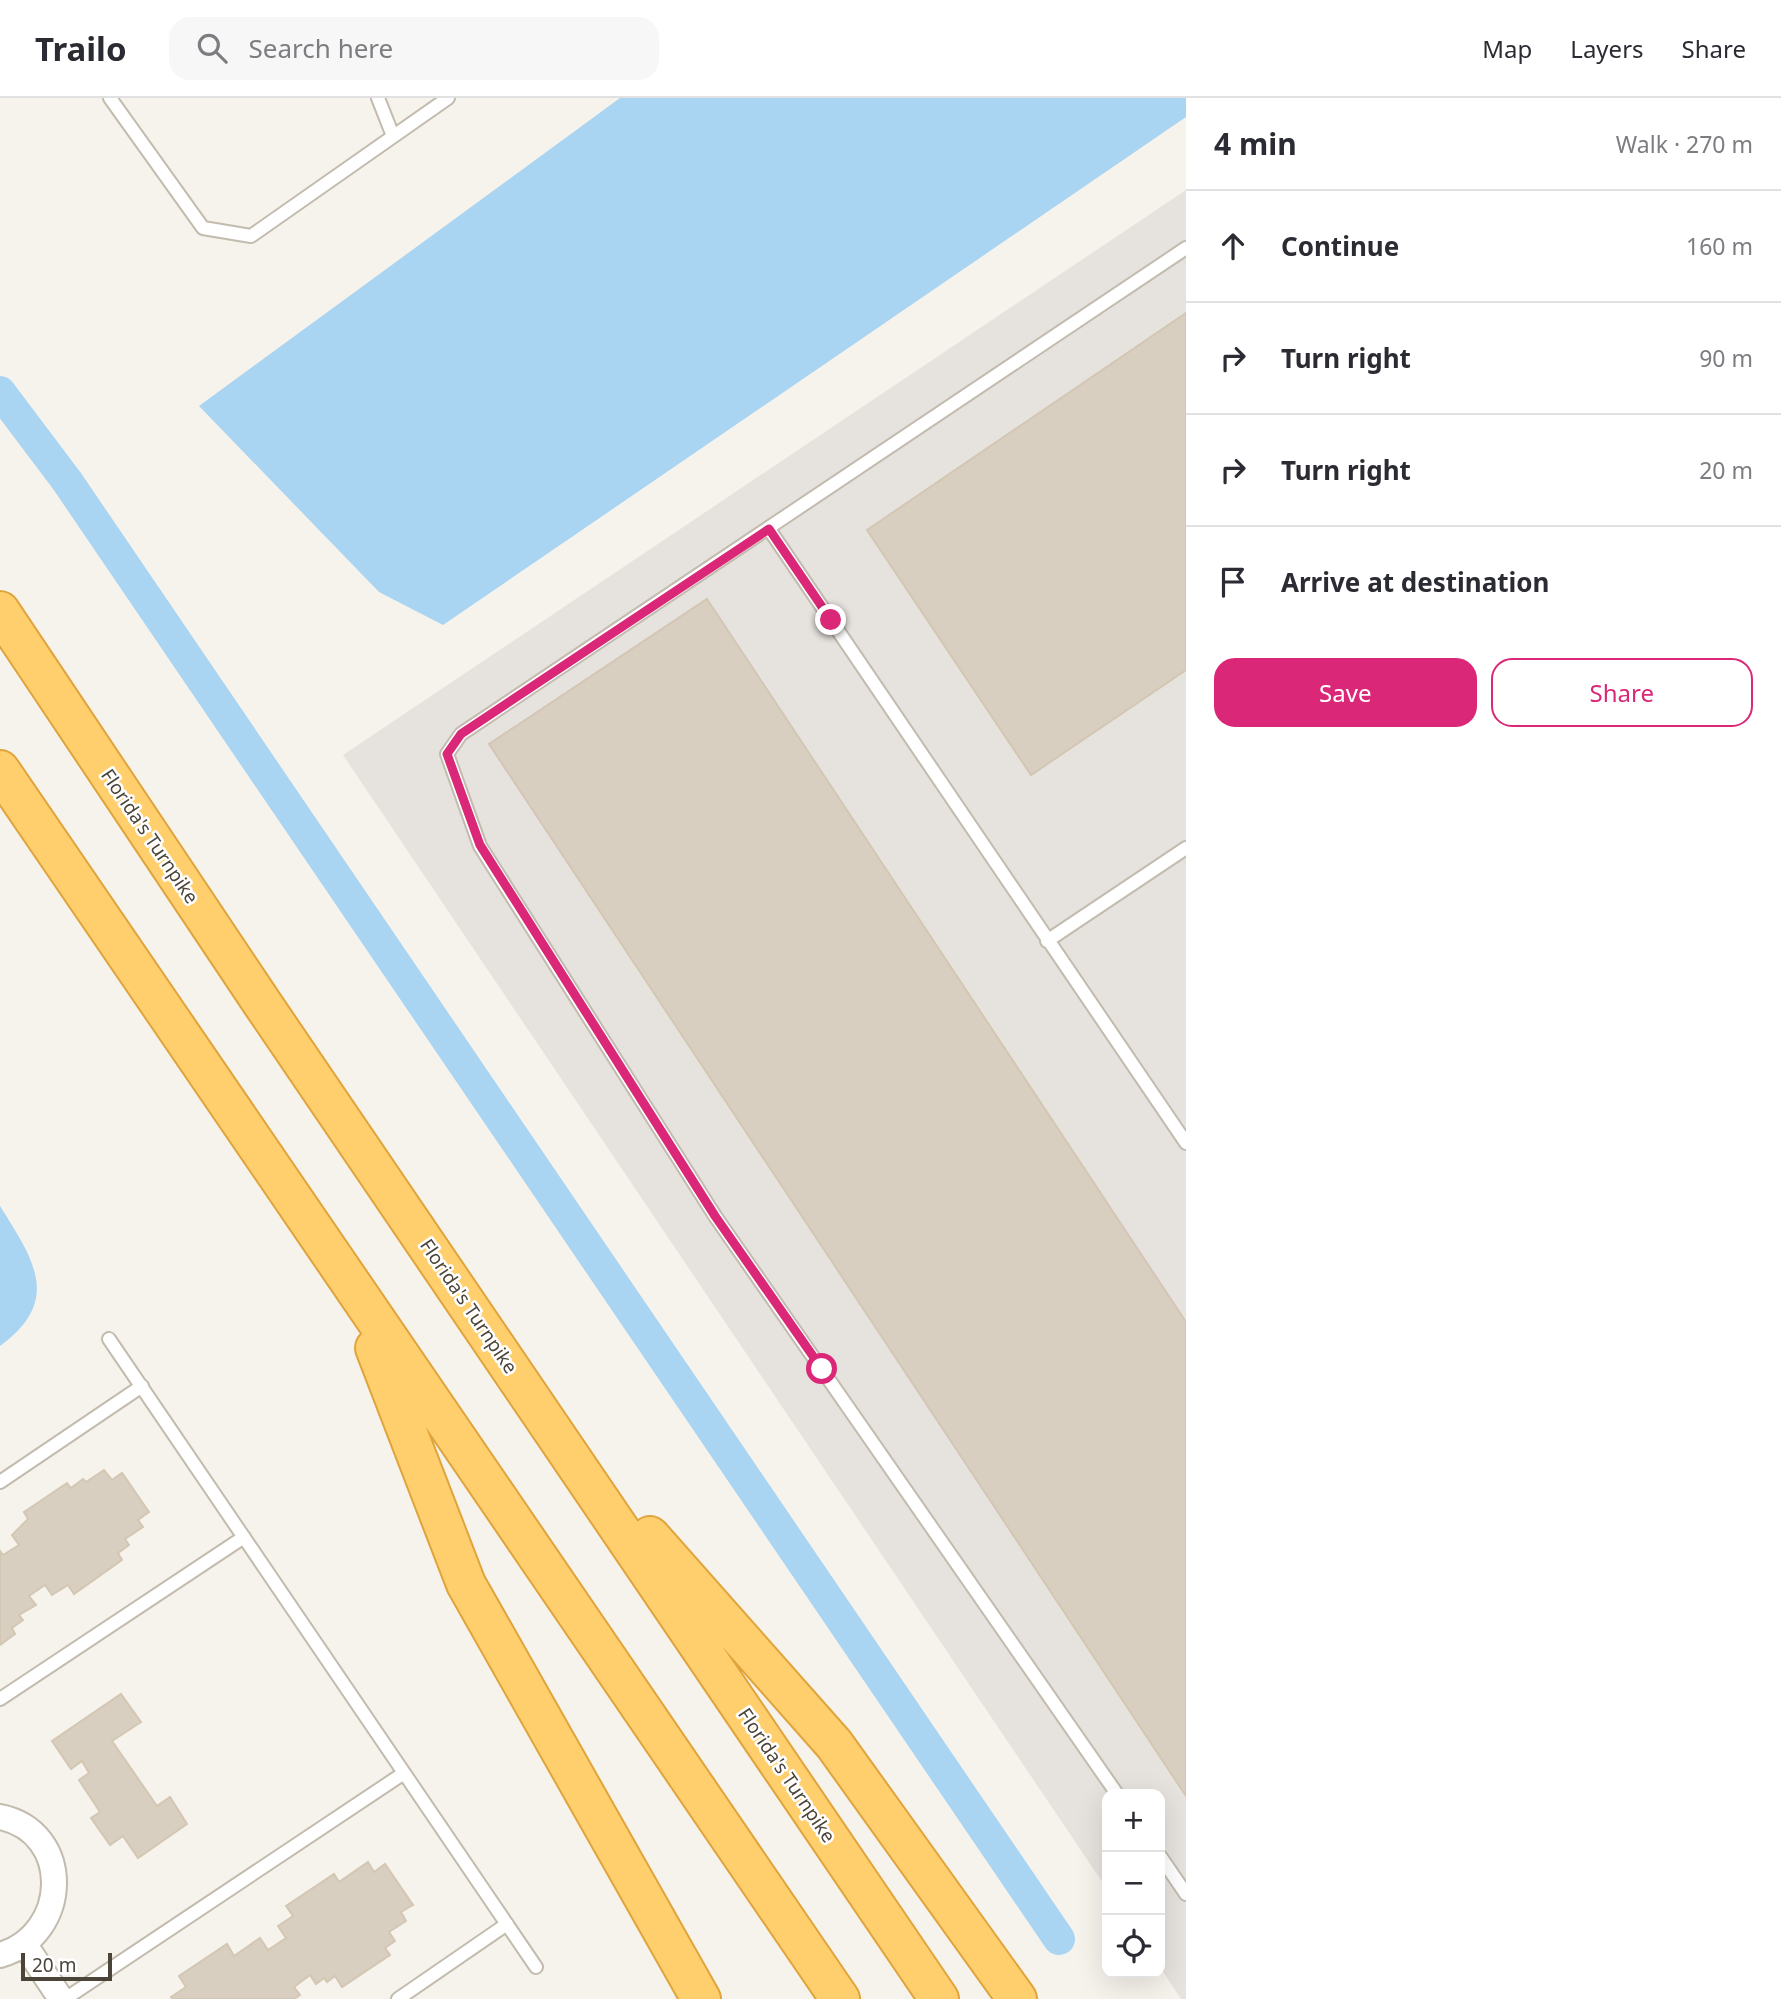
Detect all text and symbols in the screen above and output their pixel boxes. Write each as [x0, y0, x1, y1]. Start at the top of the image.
search box [169, 17, 659, 80]
text: Trailo [35, 26, 127, 71]
icon: search [193, 29, 231, 67]
text: Search here [249, 30, 393, 66]
text: Map [1482, 32, 1532, 65]
text: Layers [1570, 32, 1644, 65]
text: Share [1682, 32, 1746, 65]
text: 4 min [1214, 123, 1297, 164]
text: Walk · 270 m [1616, 128, 1753, 160]
icon: ahead [1214, 227, 1252, 265]
text: Continue [1281, 228, 1399, 264]
text: 160 m [1686, 230, 1753, 262]
icon: right [1214, 339, 1252, 377]
text: Turn right [1281, 340, 1411, 376]
text: 90 m [1699, 342, 1753, 374]
icon: right [1214, 451, 1252, 489]
text: Turn right [1281, 452, 1411, 488]
text: 20 m [1699, 454, 1753, 486]
icon: arrive [1214, 563, 1252, 601]
text: Arrive at destination [1281, 564, 1550, 600]
route end [815, 604, 846, 635]
button: Save [1214, 658, 1477, 727]
button: Share [1491, 658, 1753, 727]
street label: Florida's Turnpike [95, 764, 205, 908]
street label: Florida's Turnpike [414, 1234, 524, 1378]
route start [806, 1353, 837, 1384]
street label: Florida's Turnpike [732, 1703, 842, 1847]
map controls [1102, 1789, 1165, 1978]
button: + [1102, 1789, 1165, 1852]
button: − [1102, 1852, 1165, 1915]
button: locate [1102, 1915, 1165, 1978]
scale bar [21, 1950, 112, 1982]
text: 20 m [32, 1952, 76, 1978]

